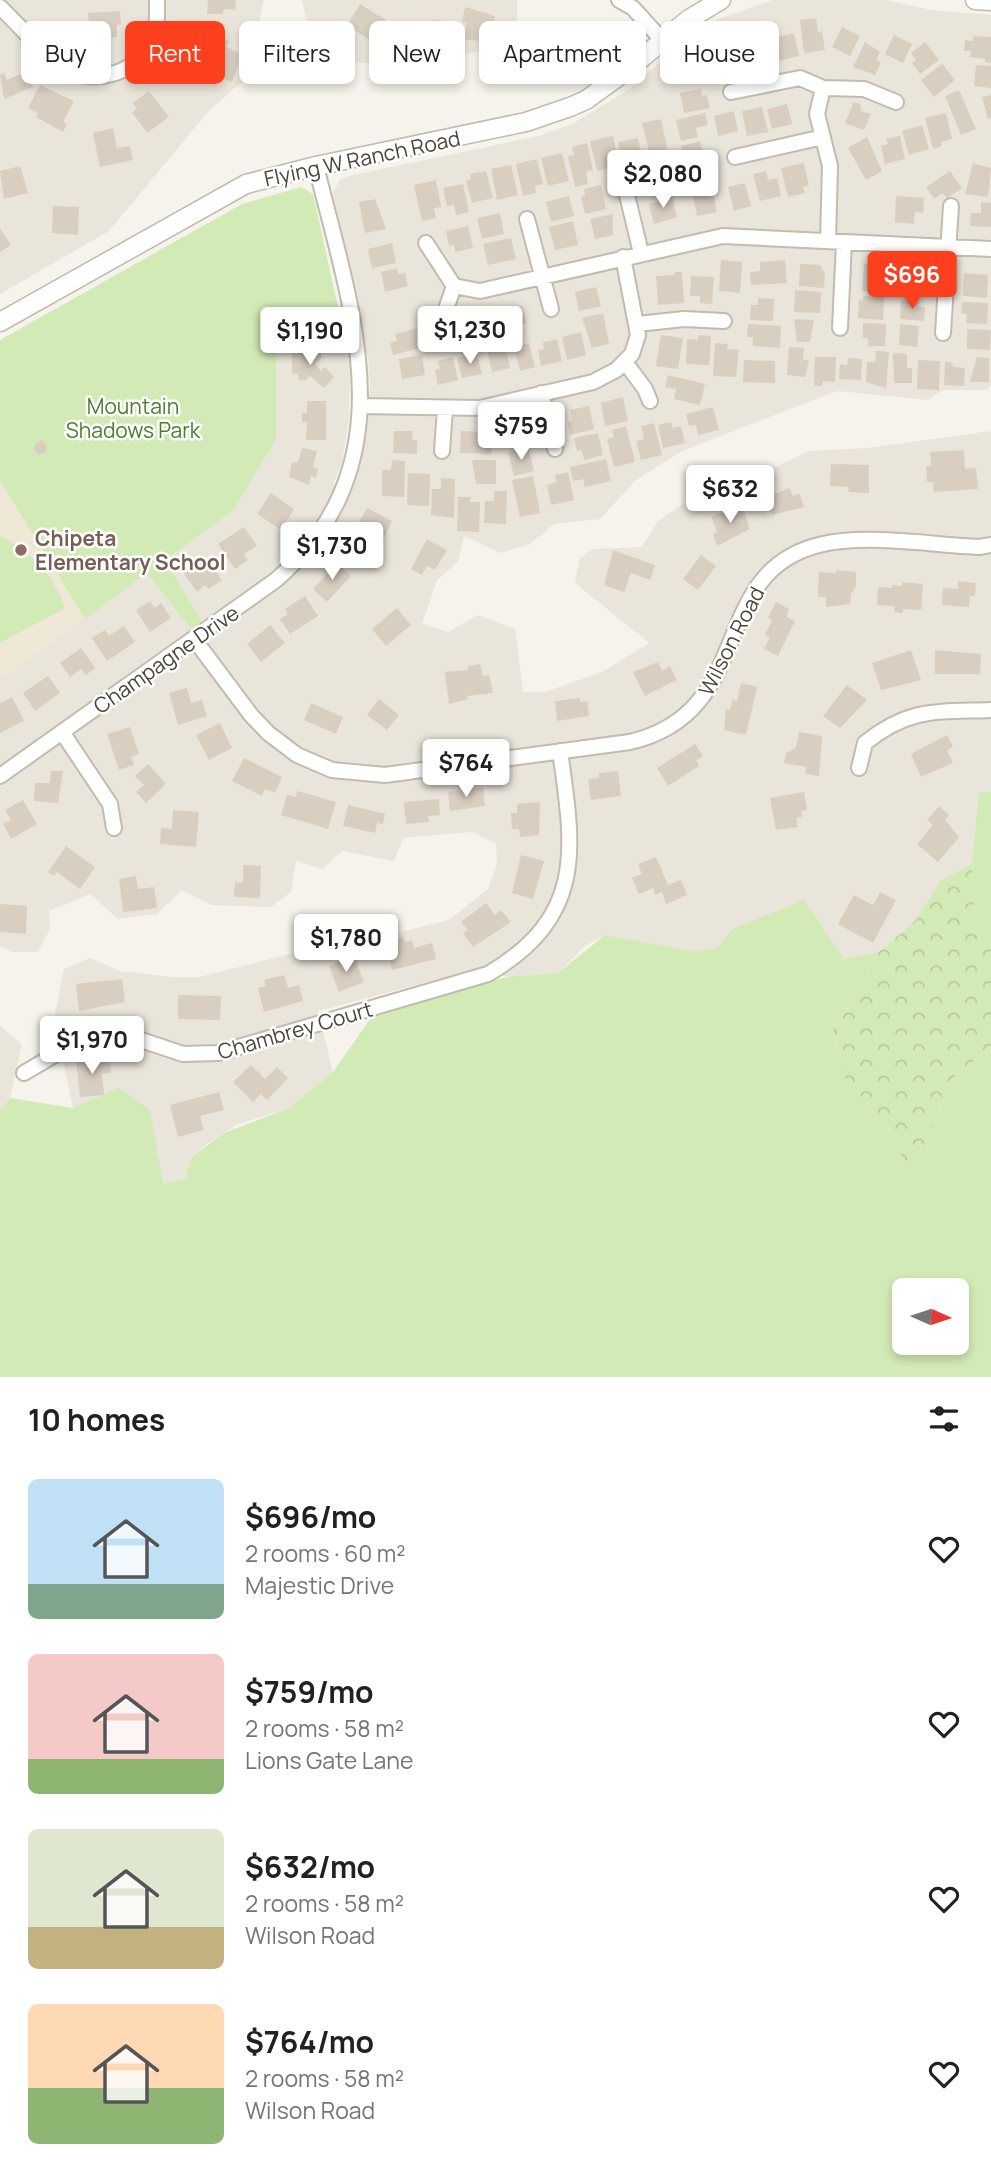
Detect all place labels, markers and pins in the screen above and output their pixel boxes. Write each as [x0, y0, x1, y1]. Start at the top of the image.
pin: $2,080 [606, 150, 720, 210]
pin: $696 [871, 252, 953, 311]
pin: $1,230 [413, 306, 527, 366]
pin: $1,190 [253, 308, 367, 367]
pin: $759 [480, 402, 562, 462]
pin: $632 [689, 466, 771, 525]
pin: $1,730 [275, 522, 389, 582]
place label: Chipeta Elementary School [35, 524, 226, 576]
marker: Chipeta Elementary School [13, 542, 29, 558]
pin: $764 [425, 740, 507, 799]
pin: $1,780 [289, 914, 403, 974]
pin: $1,970 [35, 1016, 149, 1076]

